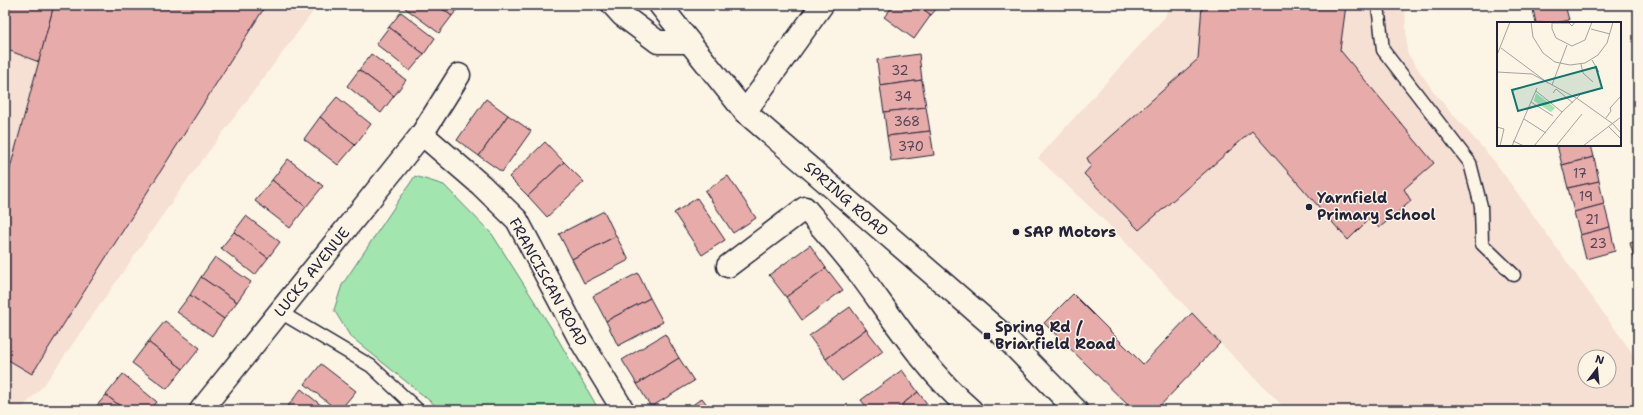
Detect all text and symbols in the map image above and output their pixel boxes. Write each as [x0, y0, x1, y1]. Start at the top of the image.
inset map [1497, 22, 1621, 146]
house number: 32 [891, 62, 909, 79]
house number: 34 [894, 88, 912, 105]
house number: 368 [894, 113, 920, 130]
house number: 370 [898, 138, 924, 155]
street label: SPRING ROAD [800, 157, 892, 241]
house number: 17 [1573, 165, 1587, 182]
place label: Yarnfield Primary School [1317, 188, 1436, 225]
house number: 19 [1579, 188, 1593, 205]
marker: Yarnfield Primary School [1304, 202, 1314, 212]
house number: 21 [1585, 211, 1599, 228]
street label: FRANCISCAN ROAD [504, 214, 592, 350]
place label: SAP Motors [1024, 222, 1116, 242]
street label: LUCKS AVENUE [270, 223, 354, 321]
marker: SAP Motors [1011, 227, 1021, 237]
house number: 23 [1589, 235, 1607, 252]
place label: Spring Rd / Briarfield Road [995, 317, 1116, 354]
marker: Spring Rd / Briarfield Road [982, 331, 992, 341]
north arrow [1577, 349, 1617, 389]
text: N [1593, 351, 1606, 368]

